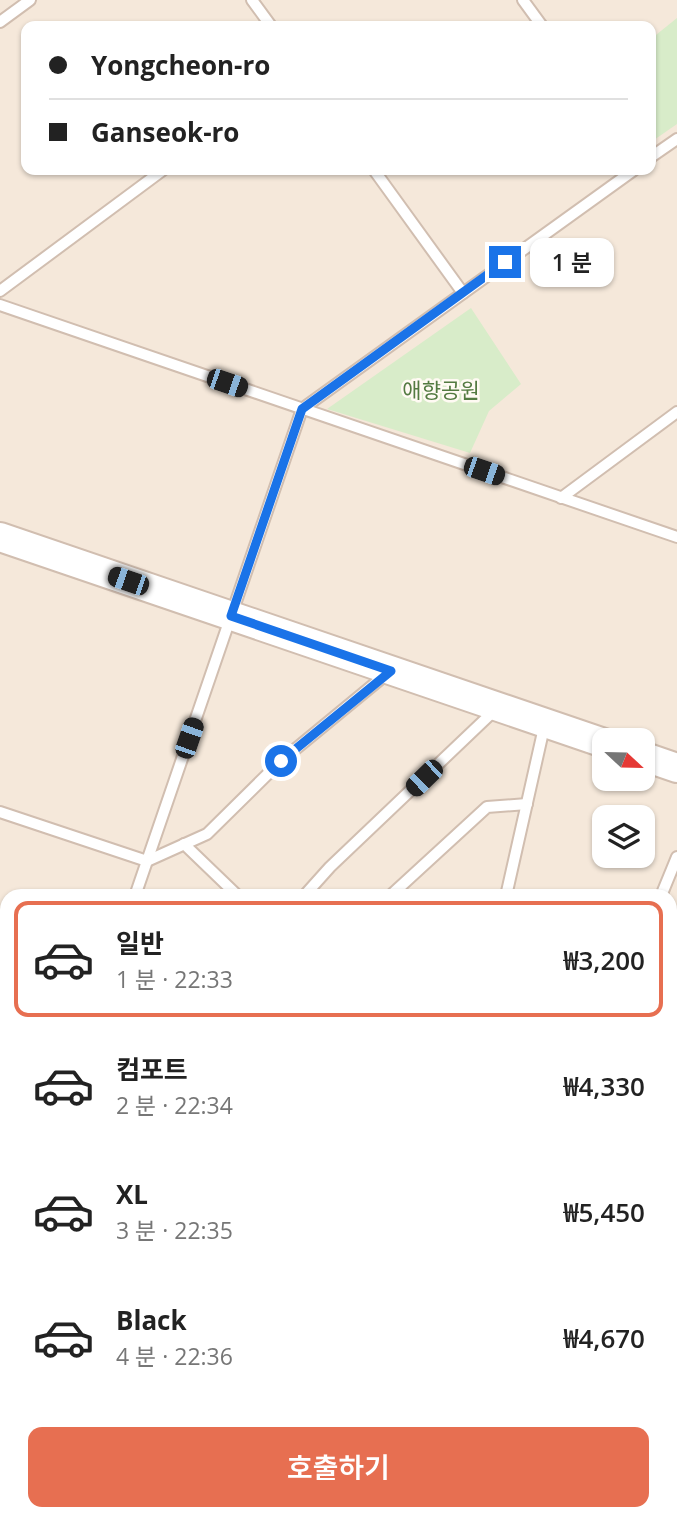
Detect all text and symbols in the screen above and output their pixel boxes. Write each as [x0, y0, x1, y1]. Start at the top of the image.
text: Yongcheon-ro [91, 47, 270, 83]
text: Ganseok-ro [91, 114, 239, 150]
callout: 1 분 [530, 238, 614, 286]
route end [489, 246, 521, 278]
text: 1 분 [552, 246, 592, 278]
car [204, 366, 251, 400]
park label: 애향공원 [402, 376, 480, 404]
car [461, 454, 508, 488]
car [105, 564, 152, 598]
car [173, 715, 206, 761]
north arrow [592, 728, 654, 791]
map controls [592, 728, 655, 868]
route start [265, 745, 297, 777]
car [402, 756, 447, 800]
button: layers [592, 805, 655, 868]
text: 일반 [116, 925, 164, 961]
icon: car [32, 928, 95, 991]
text: ₩3,200 [563, 942, 645, 978]
text: 1 분 · 22:33 [116, 963, 233, 995]
text: 컴포트 [116, 1051, 188, 1087]
icon: car [32, 1054, 95, 1117]
text: ₩4,330 [563, 1068, 645, 1104]
text: 2 분 · 22:34 [116, 1089, 233, 1121]
text: XL [116, 1176, 148, 1212]
icon: car [32, 1180, 95, 1243]
text: ₩5,450 [563, 1194, 645, 1230]
text: 3 분 · 22:35 [116, 1214, 233, 1246]
text: Black [116, 1302, 187, 1338]
icon: car [32, 1306, 95, 1369]
text: ₩4,670 [563, 1320, 645, 1356]
text: 4 분 · 22:36 [116, 1340, 233, 1372]
button: 호출하기 [28, 1427, 649, 1507]

